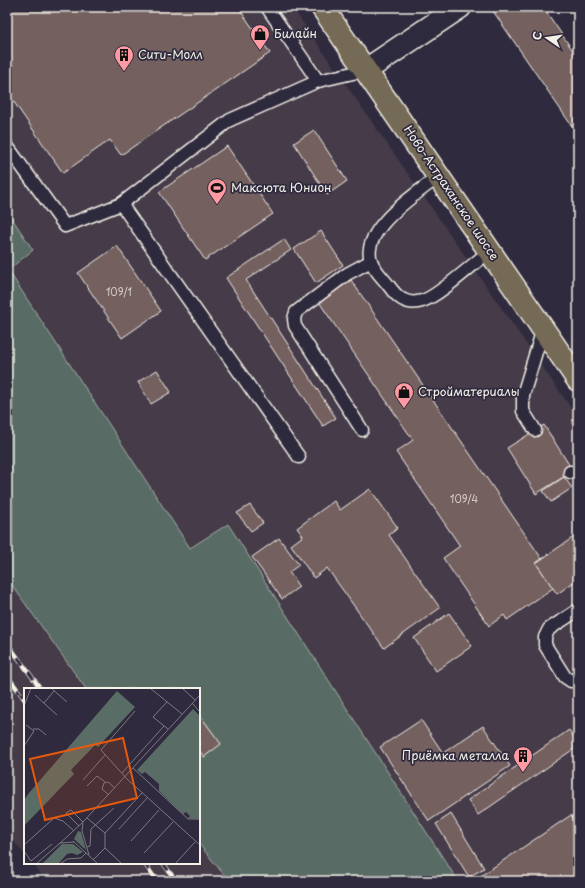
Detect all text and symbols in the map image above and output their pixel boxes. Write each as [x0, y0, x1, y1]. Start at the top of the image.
north arrow [527, 18, 567, 58]
shop icon: Билайн [249, 23, 271, 51]
place label: Билайн [274, 24, 317, 42]
text: С [528, 30, 546, 42]
building icon: Сити-Молл [113, 44, 135, 72]
place label: Сити-Молл [138, 45, 203, 63]
street label: Ново-Астраханское шоссе [400, 121, 504, 263]
sports icon: Максюта Юнион [206, 177, 228, 205]
place label: Максюта Юнион [231, 178, 332, 196]
house number: 109/1 [106, 284, 132, 299]
shop icon: Стройматериалы [393, 381, 415, 409]
place label: Стройматериалы [418, 382, 520, 400]
house number: 109/4 [450, 491, 478, 506]
inset map [24, 688, 200, 864]
building icon: Приёмка металла [512, 745, 534, 773]
place label: Приёмка металла [402, 746, 510, 764]

